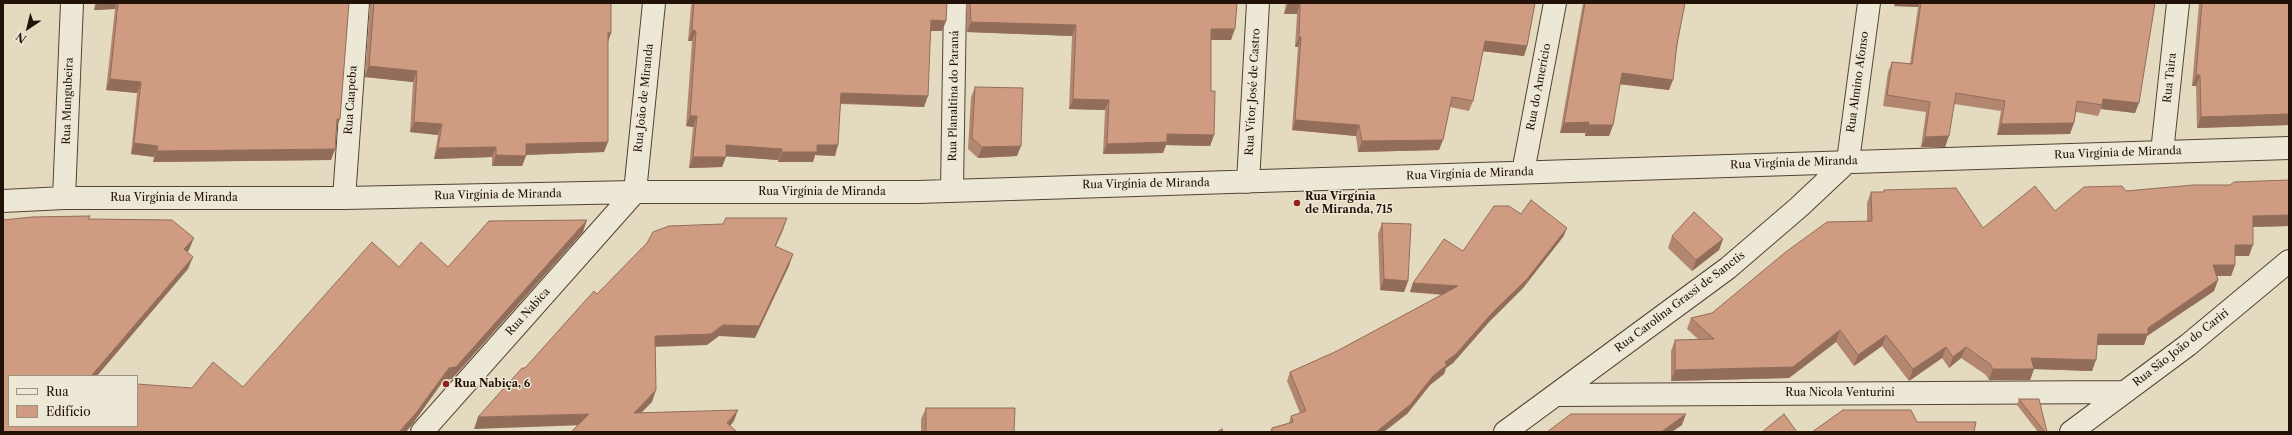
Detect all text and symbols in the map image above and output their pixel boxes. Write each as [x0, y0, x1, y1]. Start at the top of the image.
north arrow [8, 8, 48, 48]
street label: Rua Vítor José de Castro [1243, 28, 1263, 156]
text: N [13, 29, 29, 46]
street label: Rua Planaltina do Paraná [946, 30, 962, 162]
street label: Rua Almino Afonso [1844, 30, 1872, 134]
street label: Rua do Amerício [1524, 42, 1554, 132]
street label: Rua João de Miranda [632, 43, 656, 153]
street label: Rua Taira [2161, 52, 2179, 104]
street label: Rua Mungubeira [60, 57, 76, 145]
street label: Rua Caapeba [342, 65, 360, 135]
street label: Rua Virgínia de Miranda [2054, 144, 2182, 162]
street label: Rua Virgínia de Miranda [1730, 154, 1858, 172]
street label: Rua Virgínia de Miranda [1406, 165, 1534, 183]
street label: Rua Virgínia de Miranda [1082, 176, 1210, 192]
street label: Rua Virgínia de Miranda [758, 185, 886, 199]
street label: Rua Virgínia de Miranda [434, 187, 562, 203]
place label: Rua Virgínia de Miranda, 715 [1305, 190, 1393, 216]
street label: Rua Virgínia de Miranda [110, 191, 238, 205]
marker: Rua Virgínia de Miranda, 715 [1292, 198, 1302, 208]
street label: Rua Carolina Grassi de Sanctis [1612, 249, 1748, 355]
street label: Rua Nabica [503, 285, 553, 339]
street label: Rua São João do Cariri [2130, 306, 2232, 390]
legend [8, 375, 138, 427]
place label: Rua Nabiça, 6 [454, 377, 530, 391]
marker: Rua Nabiça, 6 [441, 379, 451, 389]
text: Rua [46, 384, 69, 399]
street label: Rua Nicola Venturini [1785, 386, 1895, 400]
text: Edifício [46, 404, 91, 419]

